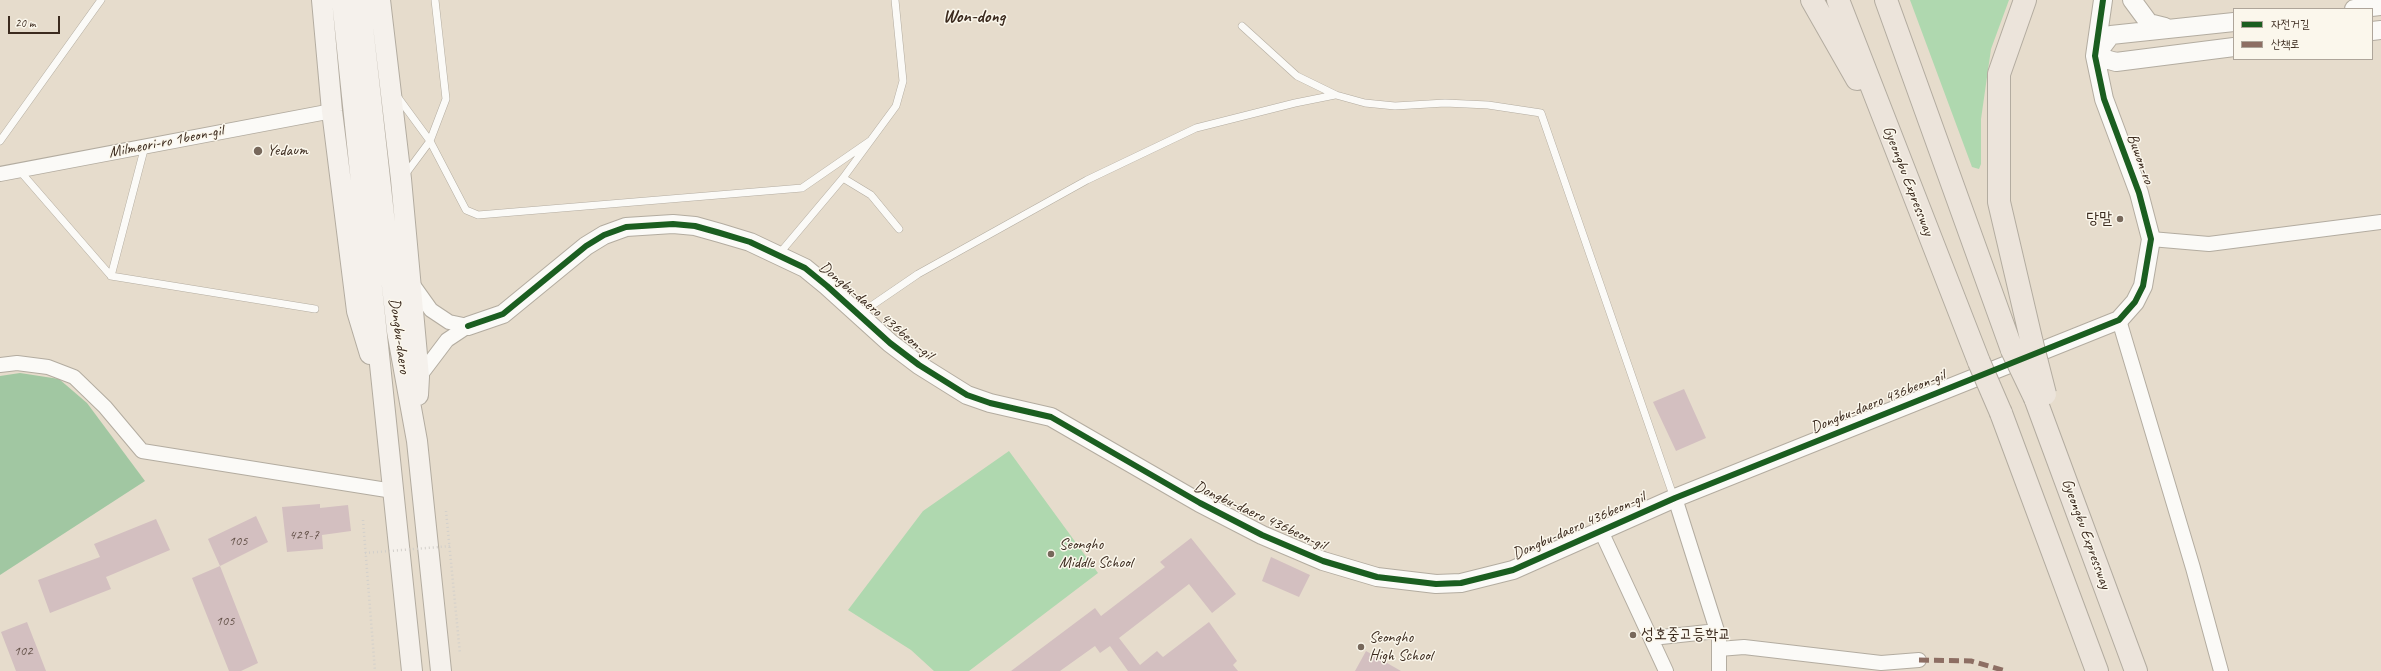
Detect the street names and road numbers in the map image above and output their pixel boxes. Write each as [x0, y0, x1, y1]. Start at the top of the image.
street label: Milmeori-ro 1beon-gil [107, 121, 225, 163]
street label: Gyeongbu Expressway [1878, 123, 1938, 239]
street label: Buwon-ro [2122, 131, 2158, 187]
street label: Dongbu-daero 436beon-gil [815, 258, 937, 364]
street label: Dongbu-daero [384, 297, 414, 375]
street label: Dongbu-daero 436beon-gil [1808, 366, 1948, 438]
street label: Gyeongbu Expressway [2057, 476, 2115, 592]
street label: Dongbu-daero 436beon-gil [1191, 477, 1329, 555]
street label: Dongbu-daero 436beon-gil [1510, 488, 1648, 564]

